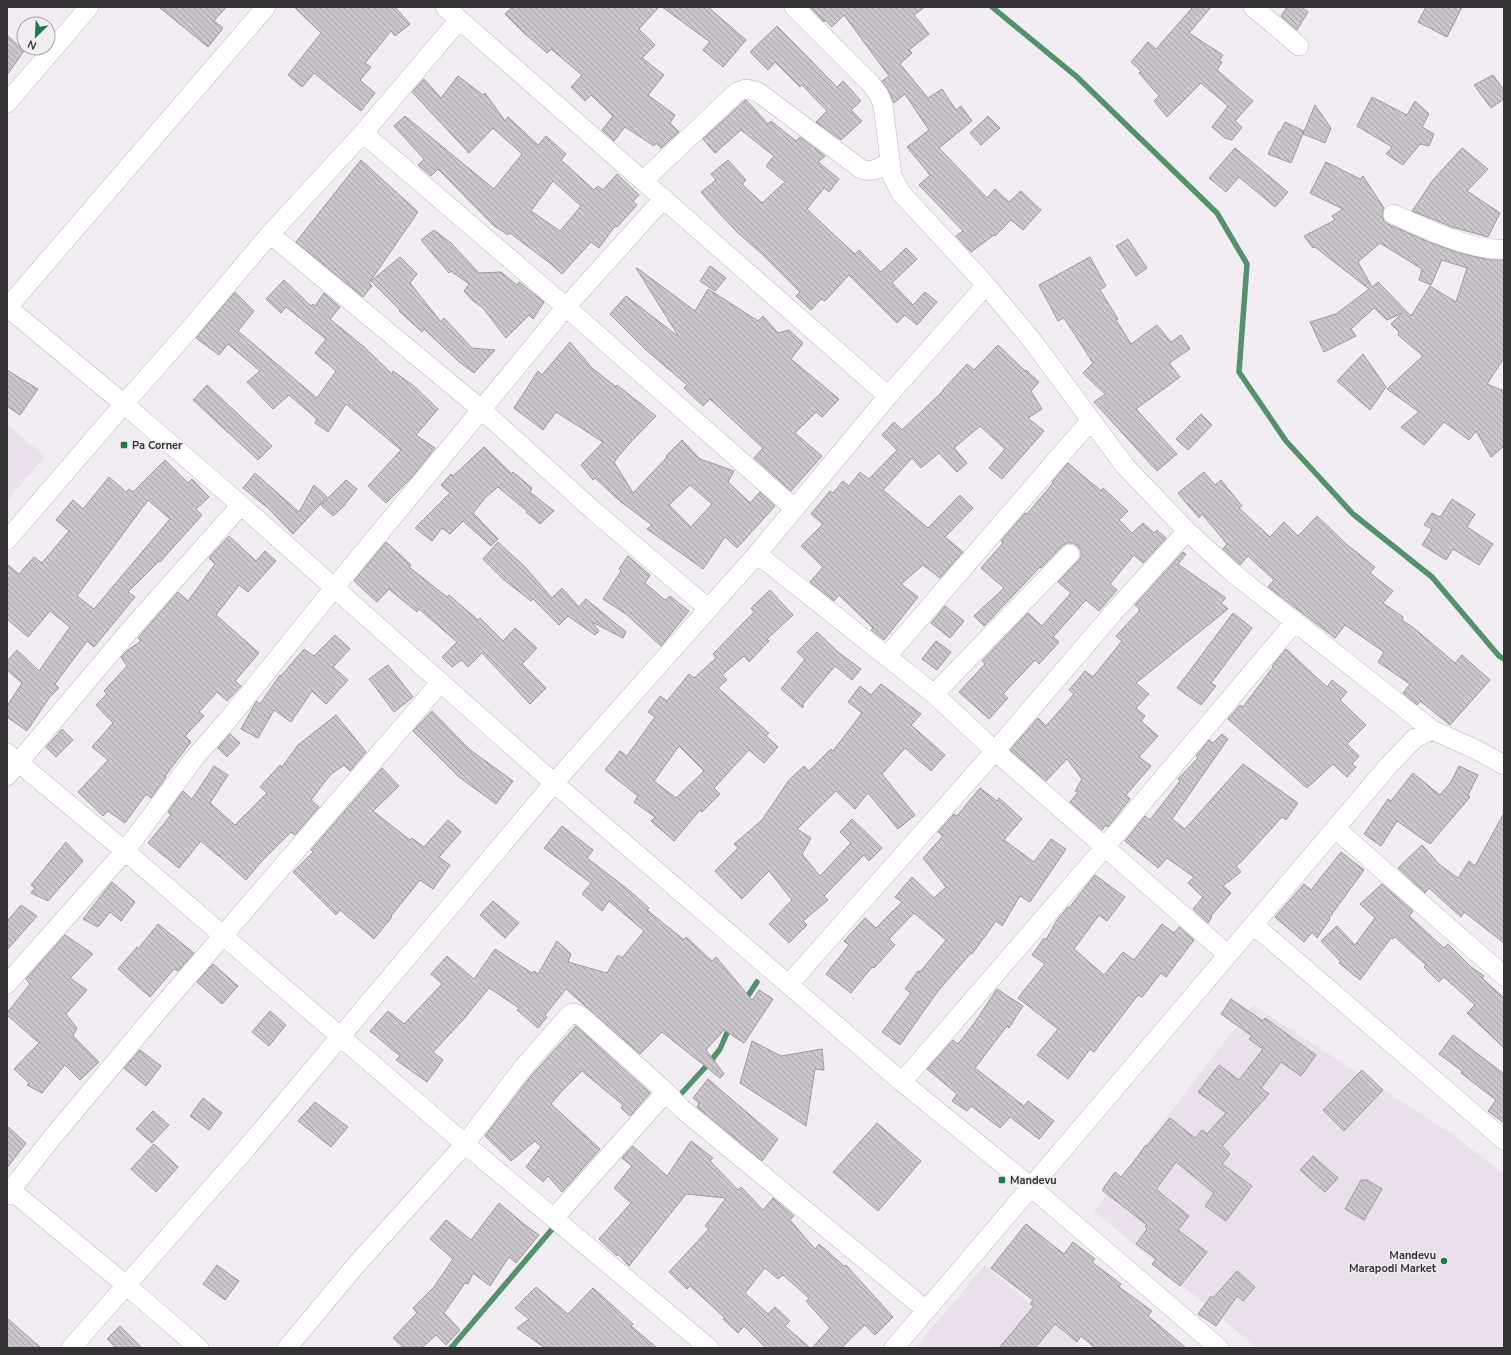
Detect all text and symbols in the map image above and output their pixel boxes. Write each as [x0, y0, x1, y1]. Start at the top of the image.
north arrow [16, 16, 56, 56]
text: N [25, 36, 39, 53]
place label: Pa Corner [132, 438, 183, 453]
marker: Pa Corner [119, 440, 129, 450]
place label: Mandevu [1010, 1173, 1057, 1188]
marker: Mandevu [997, 1175, 1007, 1185]
place label: Mandevu Marapodi Market [1349, 1248, 1437, 1276]
marker: Mandevu Marapodi Market [1439, 1256, 1449, 1266]

